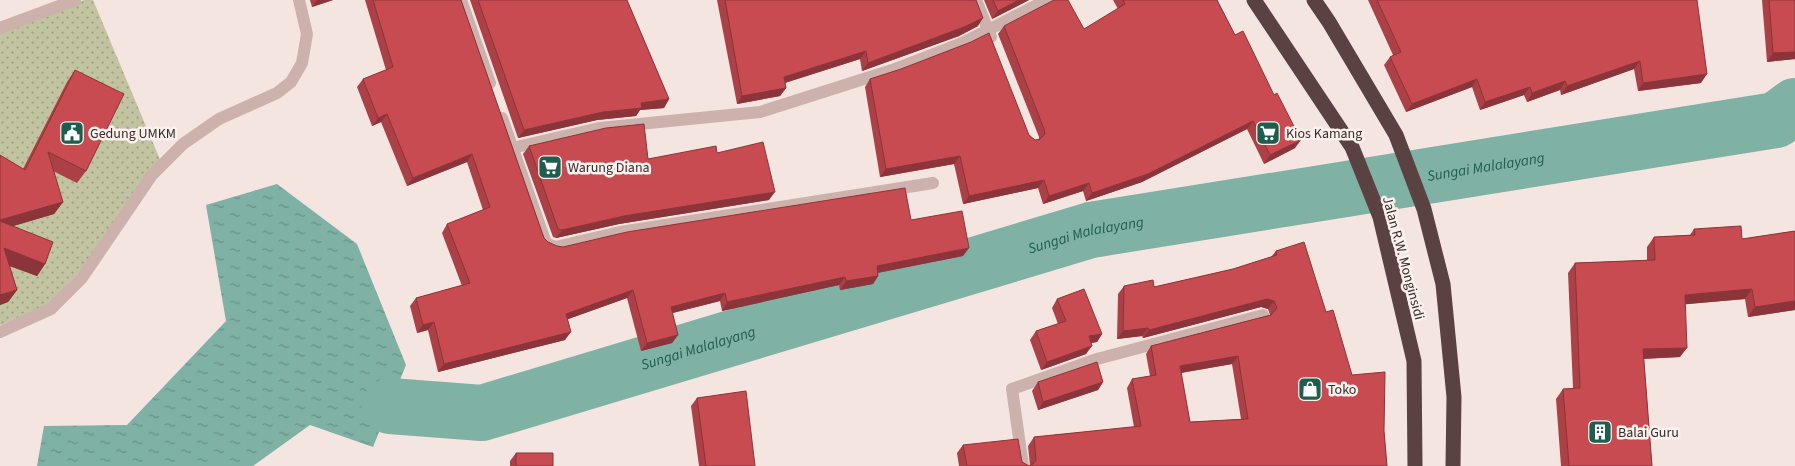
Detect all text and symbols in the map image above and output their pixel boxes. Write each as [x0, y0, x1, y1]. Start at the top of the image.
public building icon: Gedung UMKM [59, 120, 85, 146]
supermarket icon: Kios Kamang [1255, 120, 1281, 146]
place label: Gedung UMKM [90, 124, 176, 144]
place label: Kios Kamang [1286, 124, 1362, 144]
water label: Sungai Malalayang [1426, 147, 1546, 187]
supermarket icon: Warung Diana [537, 154, 563, 180]
place label: Warung Diana [568, 158, 650, 178]
street label: Jalan R.W. Monginsidi [1377, 194, 1429, 322]
water label: Sungai Malalayang [1025, 212, 1145, 259]
water label: Sungai Malalayang [638, 321, 758, 376]
shop icon: Toko [1297, 376, 1323, 402]
place label: Toko [1328, 380, 1356, 400]
building icon: Balai Guru [1587, 419, 1613, 445]
place label: Balai Guru [1618, 423, 1679, 443]

